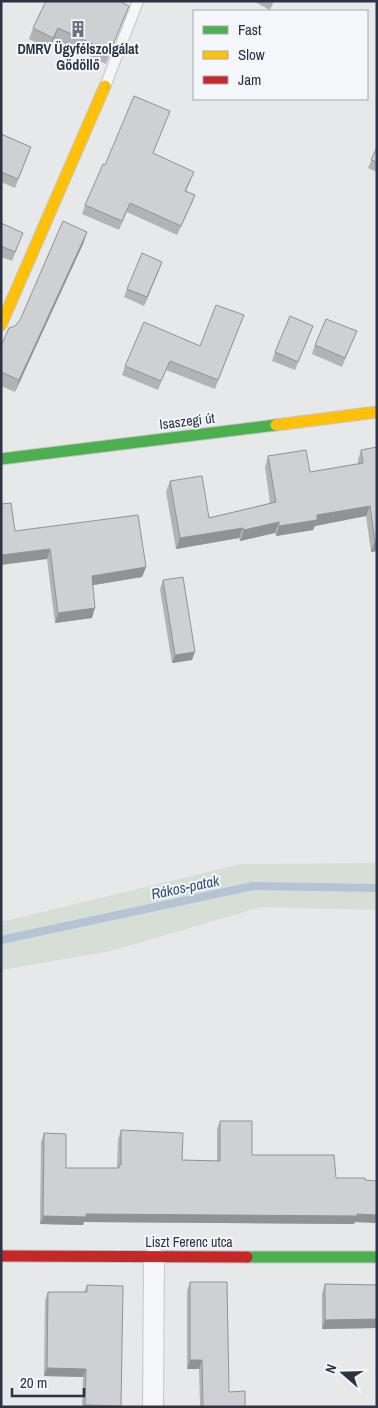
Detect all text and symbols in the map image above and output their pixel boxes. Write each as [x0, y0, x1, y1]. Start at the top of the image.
legend [193, 10, 368, 100]
building icon: DMRV Ügyfélszolgálat Gödöllő [68, 19, 88, 39]
text: Fast [238, 19, 262, 40]
place label: DMRV Ügyfélszolgálat Gödöllő [17, 40, 139, 74]
text: Slow [238, 44, 265, 65]
text: Jam [238, 69, 261, 90]
street label: Isaszegi út [158, 409, 216, 433]
water label: Rákos-patak [149, 869, 222, 904]
street label: Liszt Ferenc utca [145, 1233, 233, 1251]
north arrow [318, 1348, 368, 1398]
text: N [321, 1362, 341, 1376]
scale bar [12, 1366, 85, 1398]
text: 20 m [20, 1372, 47, 1393]

